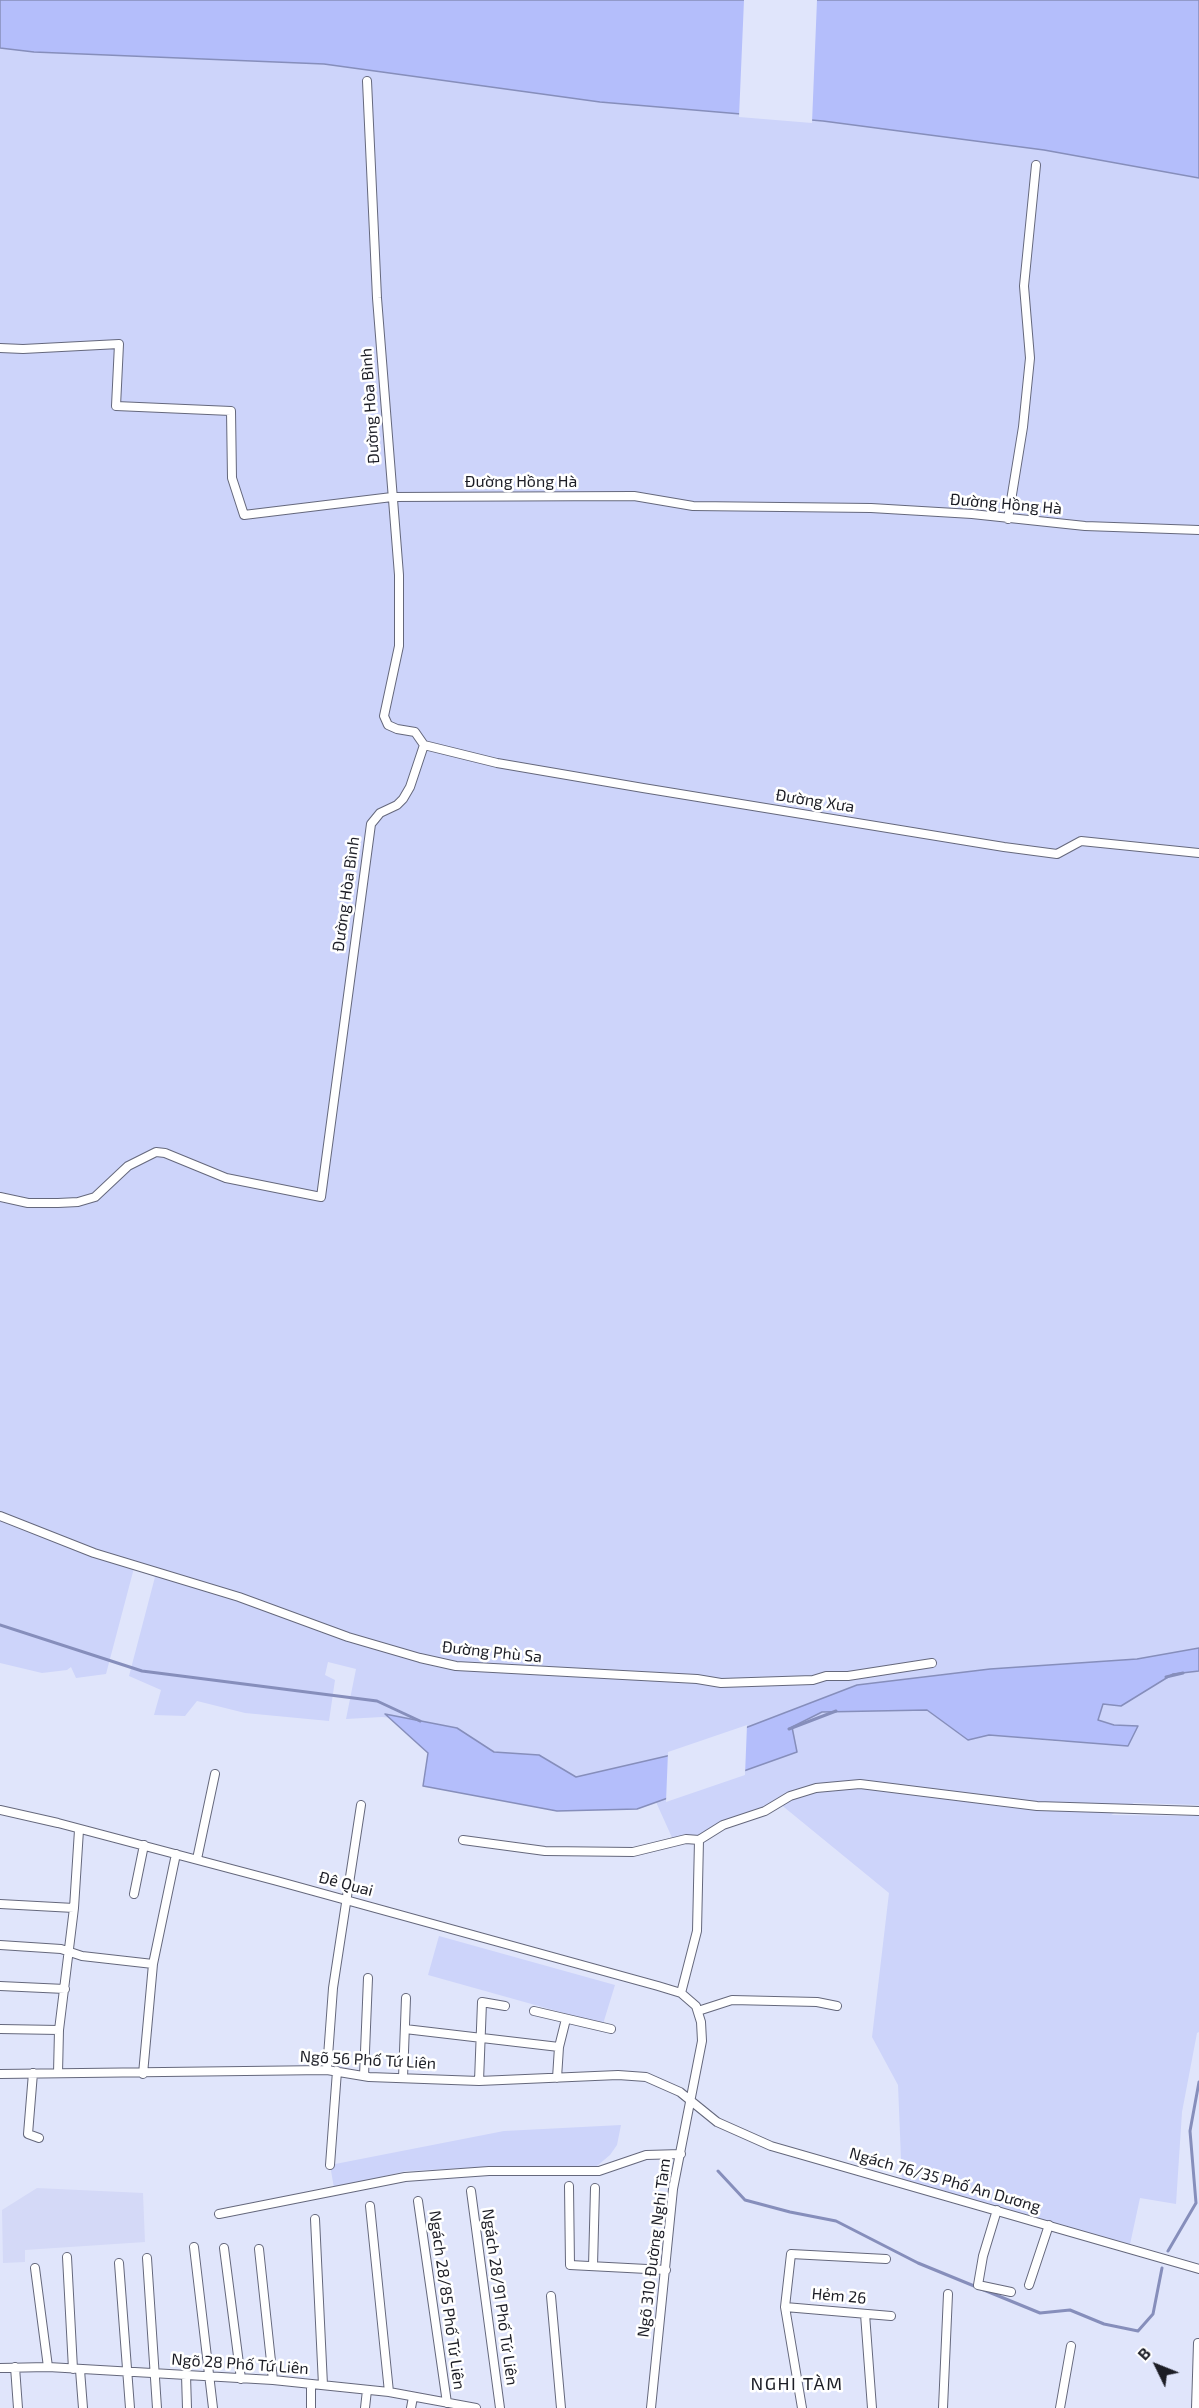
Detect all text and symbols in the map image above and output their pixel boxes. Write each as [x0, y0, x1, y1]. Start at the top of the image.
street label: Đường Hòa Bình [356, 348, 384, 464]
street label: Đường Hồng Hà [465, 472, 577, 492]
street label: Đường Hồng Hà [949, 490, 1063, 518]
street label: Đường Xưa [774, 785, 856, 817]
street label: Đường Hòa Bình [328, 835, 364, 953]
street label: Đường Phù Sa [441, 1637, 543, 1667]
street label: Đê Quai [317, 1868, 375, 1900]
street label: Ngõ 56 Phố Tứ Liên [299, 2047, 437, 2073]
street label: Ngách 76/35 Phố An Dương [847, 2143, 1043, 2217]
street label: Ngõ 310 Đường Nghi Tàm [633, 2157, 675, 2339]
street label: Ngách 28/91 Phố Tứ Liên [478, 2207, 522, 2387]
street label: Ngách 28/85 Phố Tứ Liên [425, 2209, 469, 2391]
street label: Hẻm 26 [811, 2284, 867, 2308]
north arrow [1127, 2336, 1187, 2396]
text: B [1133, 2343, 1154, 2364]
street label: Ngõ 28 Phố Tứ Liên [171, 2350, 309, 2378]
district label: NGHI TÀM [750, 2373, 844, 2395]

